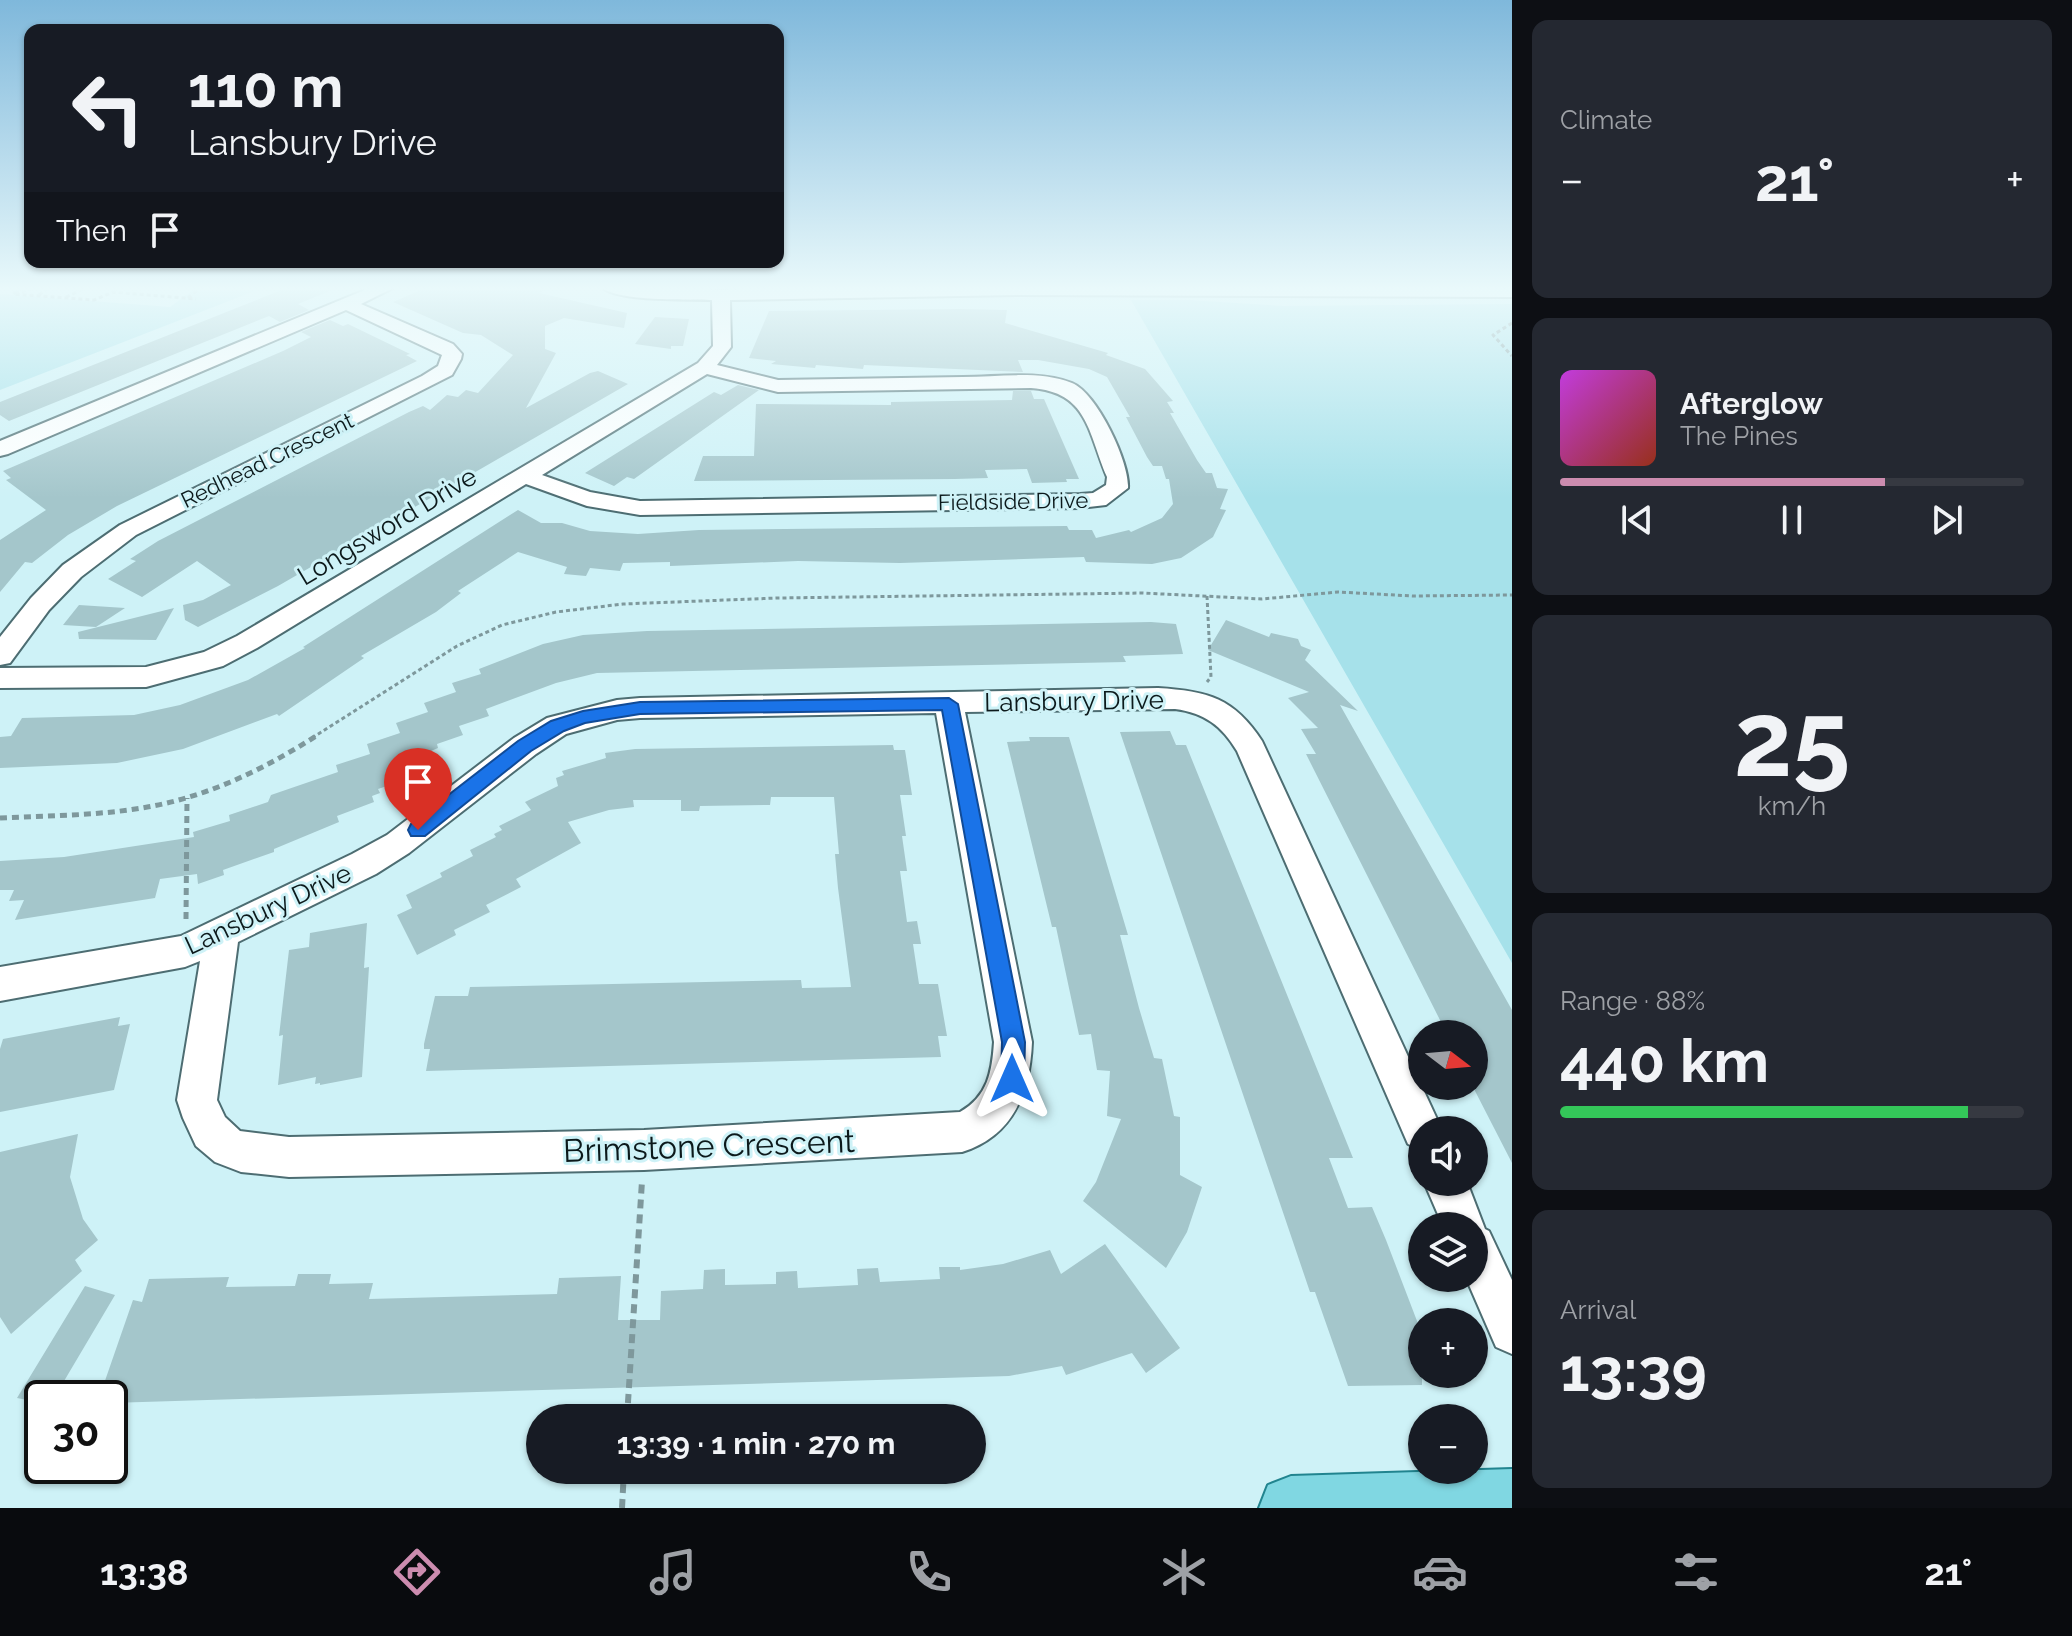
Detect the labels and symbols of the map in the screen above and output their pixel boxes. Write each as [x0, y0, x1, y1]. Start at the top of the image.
street label: Redhead Crescent [177, 407, 358, 513]
street label: Longsword Drive [292, 461, 482, 591]
street label: Fieldside Drive [938, 487, 1089, 515]
street label: Lansbury Drive [984, 684, 1164, 718]
pin [384, 748, 452, 830]
street label: Lansbury Drive [180, 857, 356, 961]
north arrow [1408, 1020, 1488, 1100]
position arrow [970, 1037, 1054, 1121]
street label: Brimstone Crescent [563, 1122, 856, 1169]
speed limit sign: 30 [24, 1380, 128, 1484]

